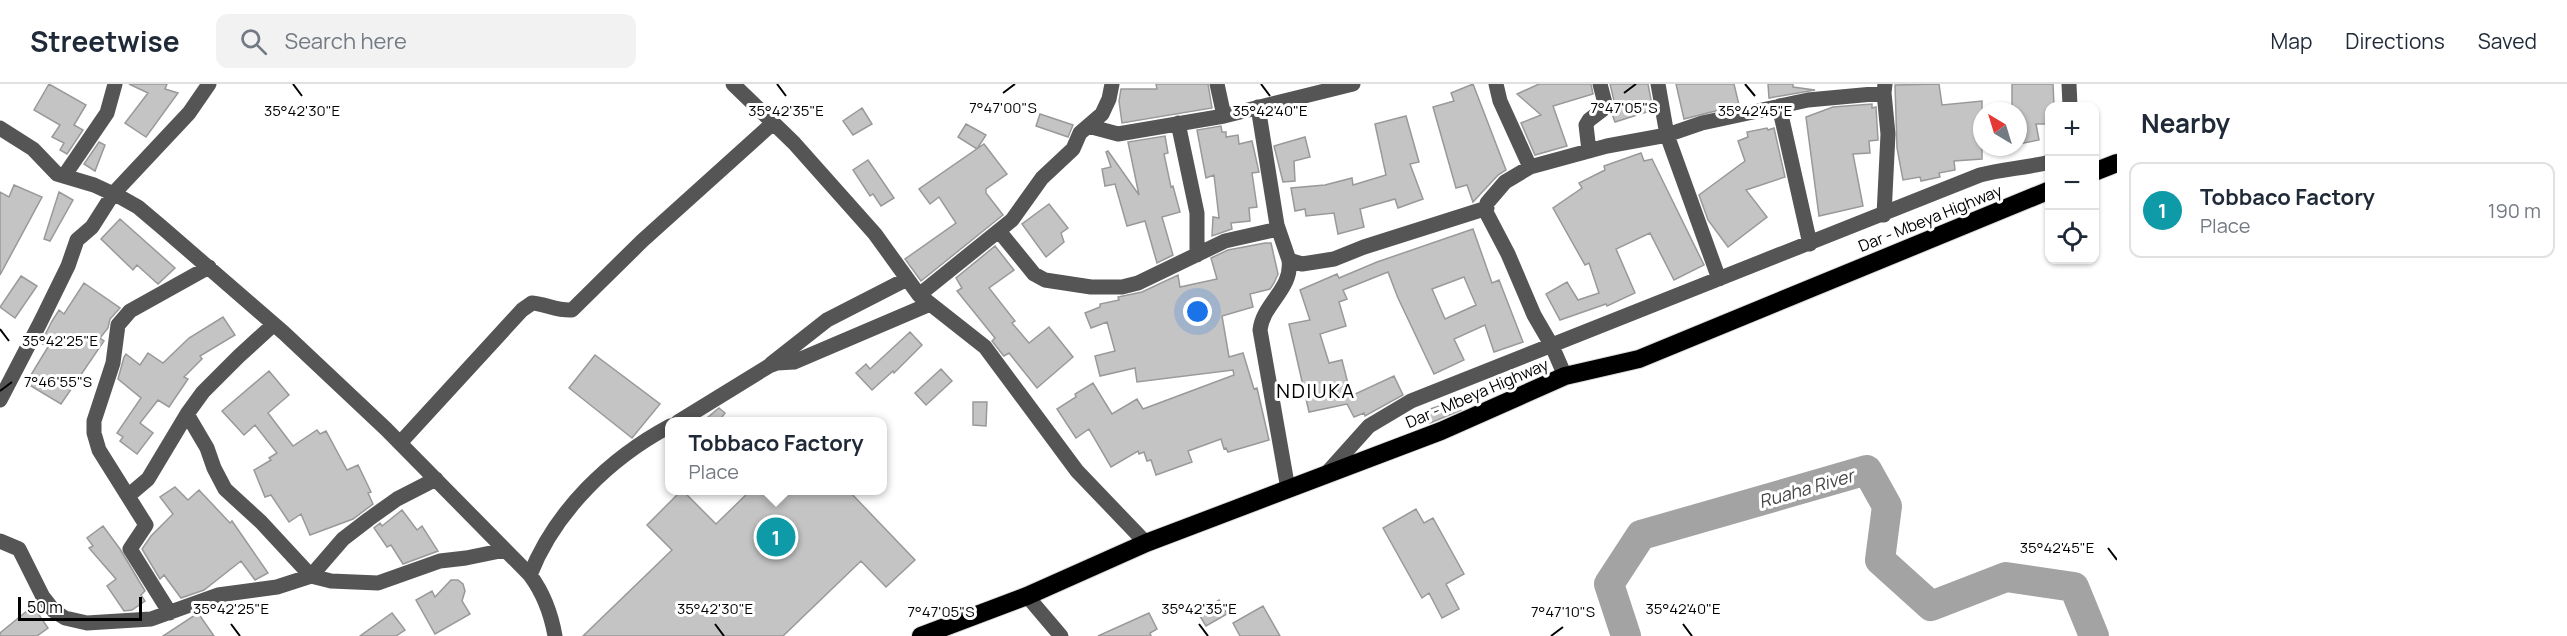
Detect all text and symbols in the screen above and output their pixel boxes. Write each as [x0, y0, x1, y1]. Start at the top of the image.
search box [216, 14, 636, 68]
text: Streetwise [30, 22, 180, 60]
icon: search [237, 25, 270, 58]
text: Search here [285, 26, 407, 56]
text: Map [2271, 27, 2312, 55]
text: Directions [2345, 27, 2445, 55]
text: Saved [2478, 27, 2537, 55]
text: 7°47'00"S [969, 97, 1037, 118]
text: 7°47'05"S [1591, 97, 1657, 118]
text: 35°42'30"E [264, 100, 340, 121]
text: 35°42'35"E [748, 100, 824, 121]
text: 35°42'40"E [1233, 100, 1307, 121]
text: 35°42'45"E [1718, 100, 1792, 121]
north arrow [1973, 102, 2027, 156]
map controls [2045, 102, 2099, 264]
button: + [2045, 102, 2099, 156]
text: Nearby [2141, 105, 2230, 141]
button: − [2045, 156, 2099, 210]
street label: Dar - Mbeya Highway [1855, 179, 2006, 257]
text: Tobbaco Factory [2200, 182, 2375, 212]
text: 1 [2158, 197, 2167, 224]
text: 190 m [2488, 197, 2541, 224]
button: locate [2045, 210, 2099, 264]
text: Place [2200, 212, 2250, 239]
your location [1183, 297, 1212, 326]
text: 35°42'25"E [22, 330, 98, 351]
street label: Dar - Mbeya Highway [1402, 353, 1552, 433]
text: 7°46'55"S [24, 371, 92, 392]
district label: NDIUKA [1276, 377, 1356, 404]
popup [665, 417, 887, 495]
text: Tobbaco Factory [689, 428, 863, 458]
text: Place [689, 458, 739, 485]
water label: Ruaha River [1756, 462, 1859, 513]
pin: 1 [756, 514, 796, 560]
text: 35°42'45"E [2020, 537, 2094, 558]
scale bar [18, 594, 142, 622]
text: 50 m [27, 596, 63, 618]
text: 35°42'25"E [193, 598, 269, 619]
text: 35°42'30"E [677, 598, 753, 619]
text: 35°42'35"E [1161, 598, 1237, 619]
text: 35°42'40"E [1646, 598, 1720, 619]
text: 7°47'05"S [908, 601, 974, 622]
text: 7°47'10"S [1531, 601, 1595, 622]

